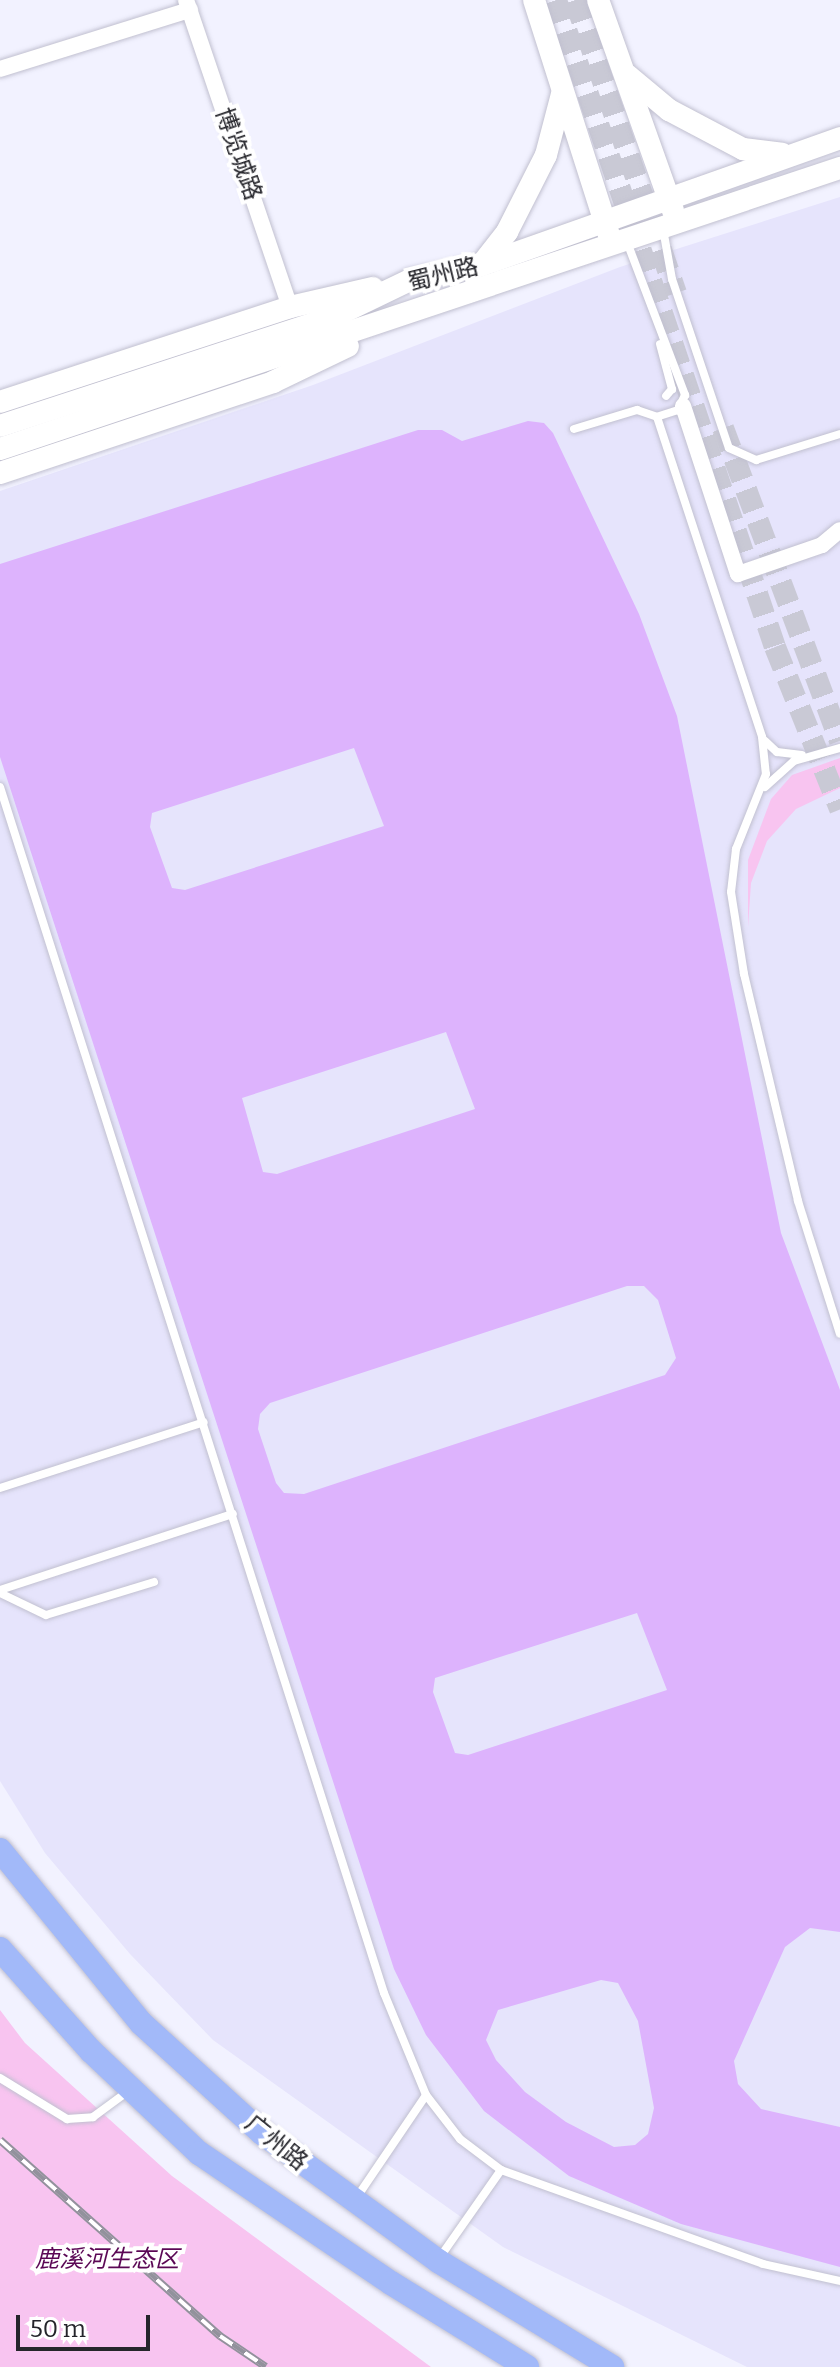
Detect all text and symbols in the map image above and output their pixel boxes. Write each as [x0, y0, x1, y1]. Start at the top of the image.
street label: 博览城路 [209, 104, 267, 204]
street label: 蜀州路 [405, 252, 481, 298]
street label: 广州路 [239, 2109, 313, 2177]
park label: 鹿溪河生态区 [35, 2246, 179, 2274]
scale bar [20, 2299, 154, 2349]
text: 50 m [30, 2315, 86, 2343]

